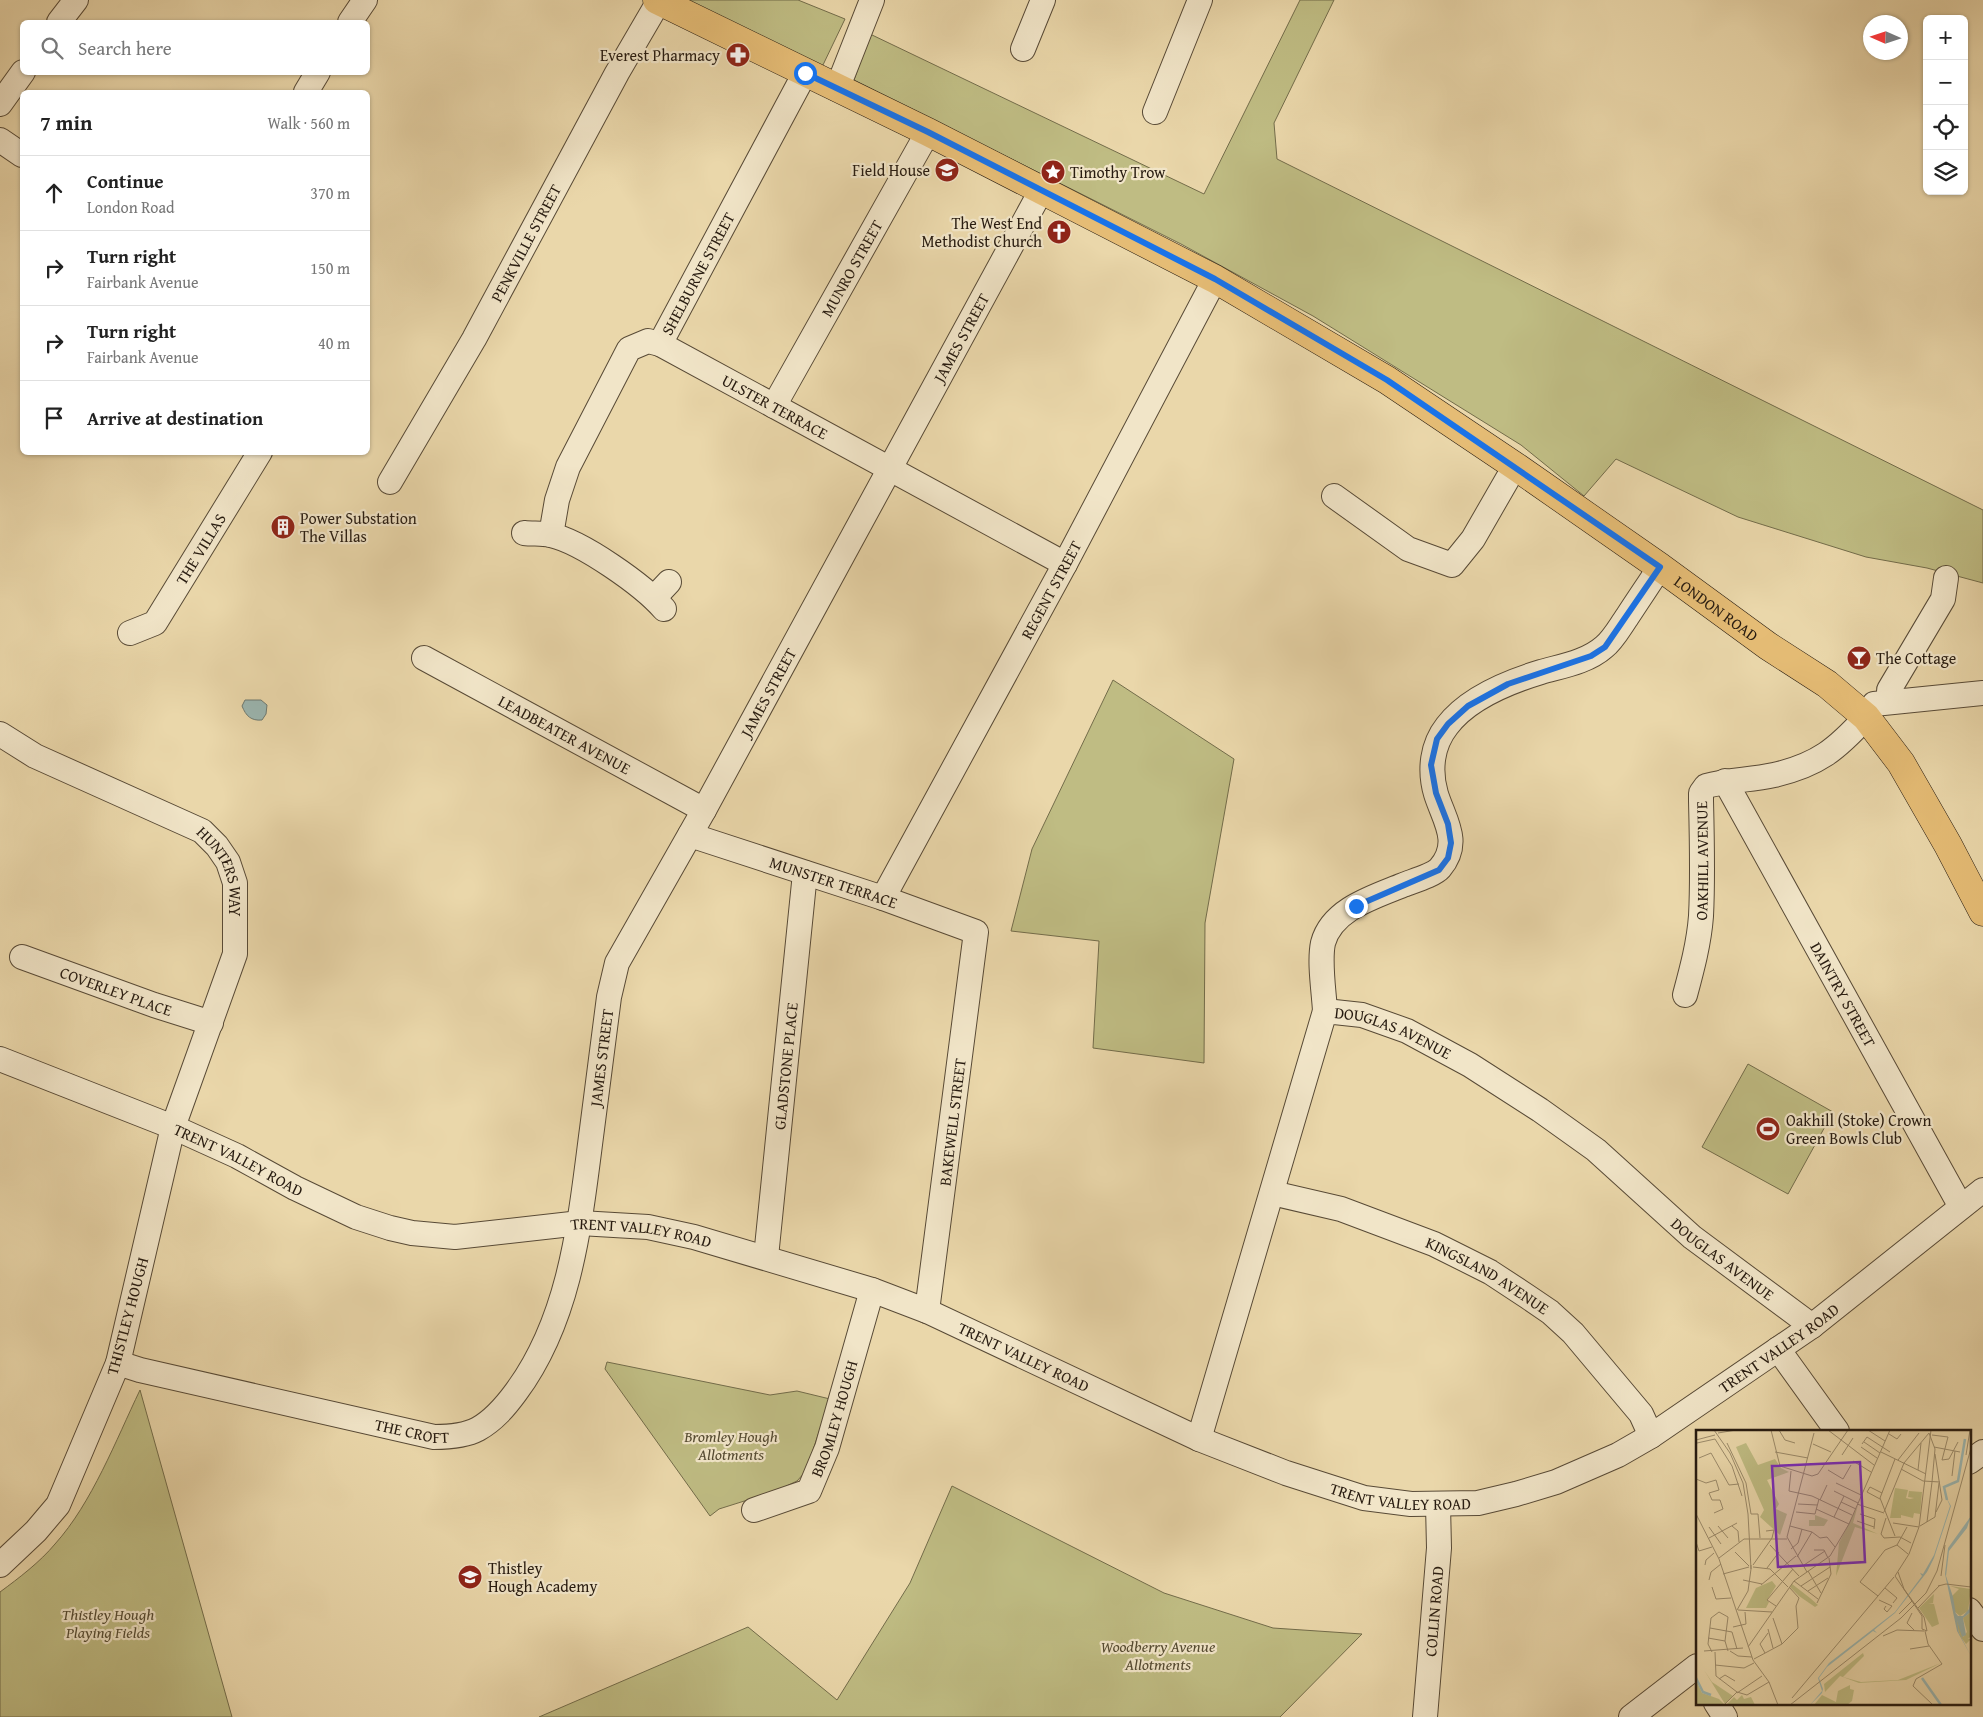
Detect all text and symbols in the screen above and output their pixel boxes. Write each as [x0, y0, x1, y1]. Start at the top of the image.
north arrow [1863, 15, 1908, 60]
map controls [1923, 15, 1968, 195]
button: + [1923, 15, 1968, 60]
search box [20, 20, 370, 75]
icon: search [38, 34, 66, 62]
text: Search here [78, 34, 172, 62]
pharmacy icon: Everest Pharmacy [725, 42, 751, 68]
place label: Everest Pharmacy [600, 43, 720, 67]
button: − [1923, 60, 1968, 105]
route start [794, 62, 817, 85]
button: locate [1923, 105, 1968, 150]
text: 7 min [40, 107, 92, 138]
text: Walk · 560 m [267, 111, 350, 135]
button: layers [1923, 150, 1968, 195]
school or university icon: Field House [934, 157, 960, 183]
place label: Field House [852, 158, 930, 182]
place icon: Timothy Trow [1040, 159, 1066, 185]
place label: Timothy Trow [1070, 160, 1166, 184]
text: Continue [87, 167, 164, 195]
icon: ahead [40, 179, 68, 207]
street label: PENKVILLE STREET [484, 180, 567, 306]
text: 370 m [310, 181, 350, 205]
text: London Road [87, 195, 175, 219]
street label: SHELBURNE STREET [655, 208, 740, 339]
place label: The West End Methodist Church [922, 211, 1042, 253]
street label: MUNRO STREET [815, 215, 888, 321]
church icon: The West End Methodist Church [1046, 219, 1072, 245]
text: Turn right [87, 242, 176, 270]
icon: right [40, 254, 68, 282]
text: 150 m [310, 256, 350, 280]
text: Fairbank Avenue [87, 270, 198, 294]
street label: JAMES STREET [926, 289, 995, 388]
text: Turn right [87, 317, 176, 345]
icon: right [40, 329, 68, 357]
text: 40 m [318, 331, 350, 355]
text: Fairbank Avenue [87, 345, 198, 369]
street label: ULSTER TERRACE [718, 368, 833, 445]
icon: arrive [40, 404, 68, 432]
text: Arrive at destination [87, 404, 263, 432]
place label: Power Substation The Villas [300, 506, 417, 548]
street label: THE VILLAS [169, 508, 232, 589]
building icon: Power Substation The Villas [270, 514, 296, 540]
street label: REGENT STREET [1014, 536, 1087, 643]
street label: LONDON ROAD [1669, 569, 1764, 647]
street label: JAMES STREET [733, 643, 802, 743]
bar icon: The Cottage [1846, 645, 1872, 671]
place label: The Cottage [1876, 646, 1956, 670]
street label: LEADBEATER AVENUE [494, 689, 635, 780]
street label: OAKHILL AVENUE [1689, 801, 1714, 921]
street label: HUNTERS WAY [191, 820, 247, 917]
street label: MUNSTER TERRACE [766, 850, 901, 914]
route end [1345, 895, 1368, 918]
street label: DAINTRY STREET [1804, 938, 1882, 1051]
street label: COVERLEY PLACE [57, 960, 175, 1022]
street label: DOUGLAS AVENUE [1333, 1000, 1456, 1065]
street label: GLADSTONE PLACE [767, 1001, 804, 1131]
street label: JAMES STREET [583, 1007, 619, 1110]
street label: BAKEWELL STREET [932, 1057, 972, 1187]
place label: Oakhill (Stoke) Crown Green Bowls Club [1786, 1108, 1931, 1150]
sports icon: Oakhill (Stoke) Crown Green Bowls Club [1755, 1116, 1781, 1142]
street label: TRENT VALLEY ROAD [170, 1117, 308, 1202]
street label: TRENT VALLEY ROAD [569, 1211, 715, 1254]
street label: DOUGLAS AVENUE [1666, 1212, 1779, 1306]
street label: KINGSLAND AVENUE [1422, 1230, 1554, 1320]
street label: THISTLEY HOUGH [100, 1254, 154, 1378]
street label: TRENT VALLEY ROAD [1713, 1297, 1844, 1399]
street label: TRENT VALLEY ROAD [954, 1315, 1094, 1398]
street label: BROMLEY HOUGH [804, 1357, 864, 1481]
street label: THE CROFT [372, 1412, 450, 1449]
park label: Bromley Hough Allotments [683, 1424, 778, 1466]
inset map [1696, 1430, 1970, 1704]
street label: TRENT VALLEY ROAD [1327, 1476, 1471, 1516]
place label: Thistley Hough Academy [488, 1556, 597, 1598]
school or university icon: Thistley Hough Academy [457, 1564, 483, 1590]
street label: COLLIN ROAD [1418, 1565, 1449, 1658]
park label: Thistley Hough Playing Fields [62, 1602, 154, 1644]
park label: Woodberry Avenue Allotments [1101, 1634, 1216, 1676]

